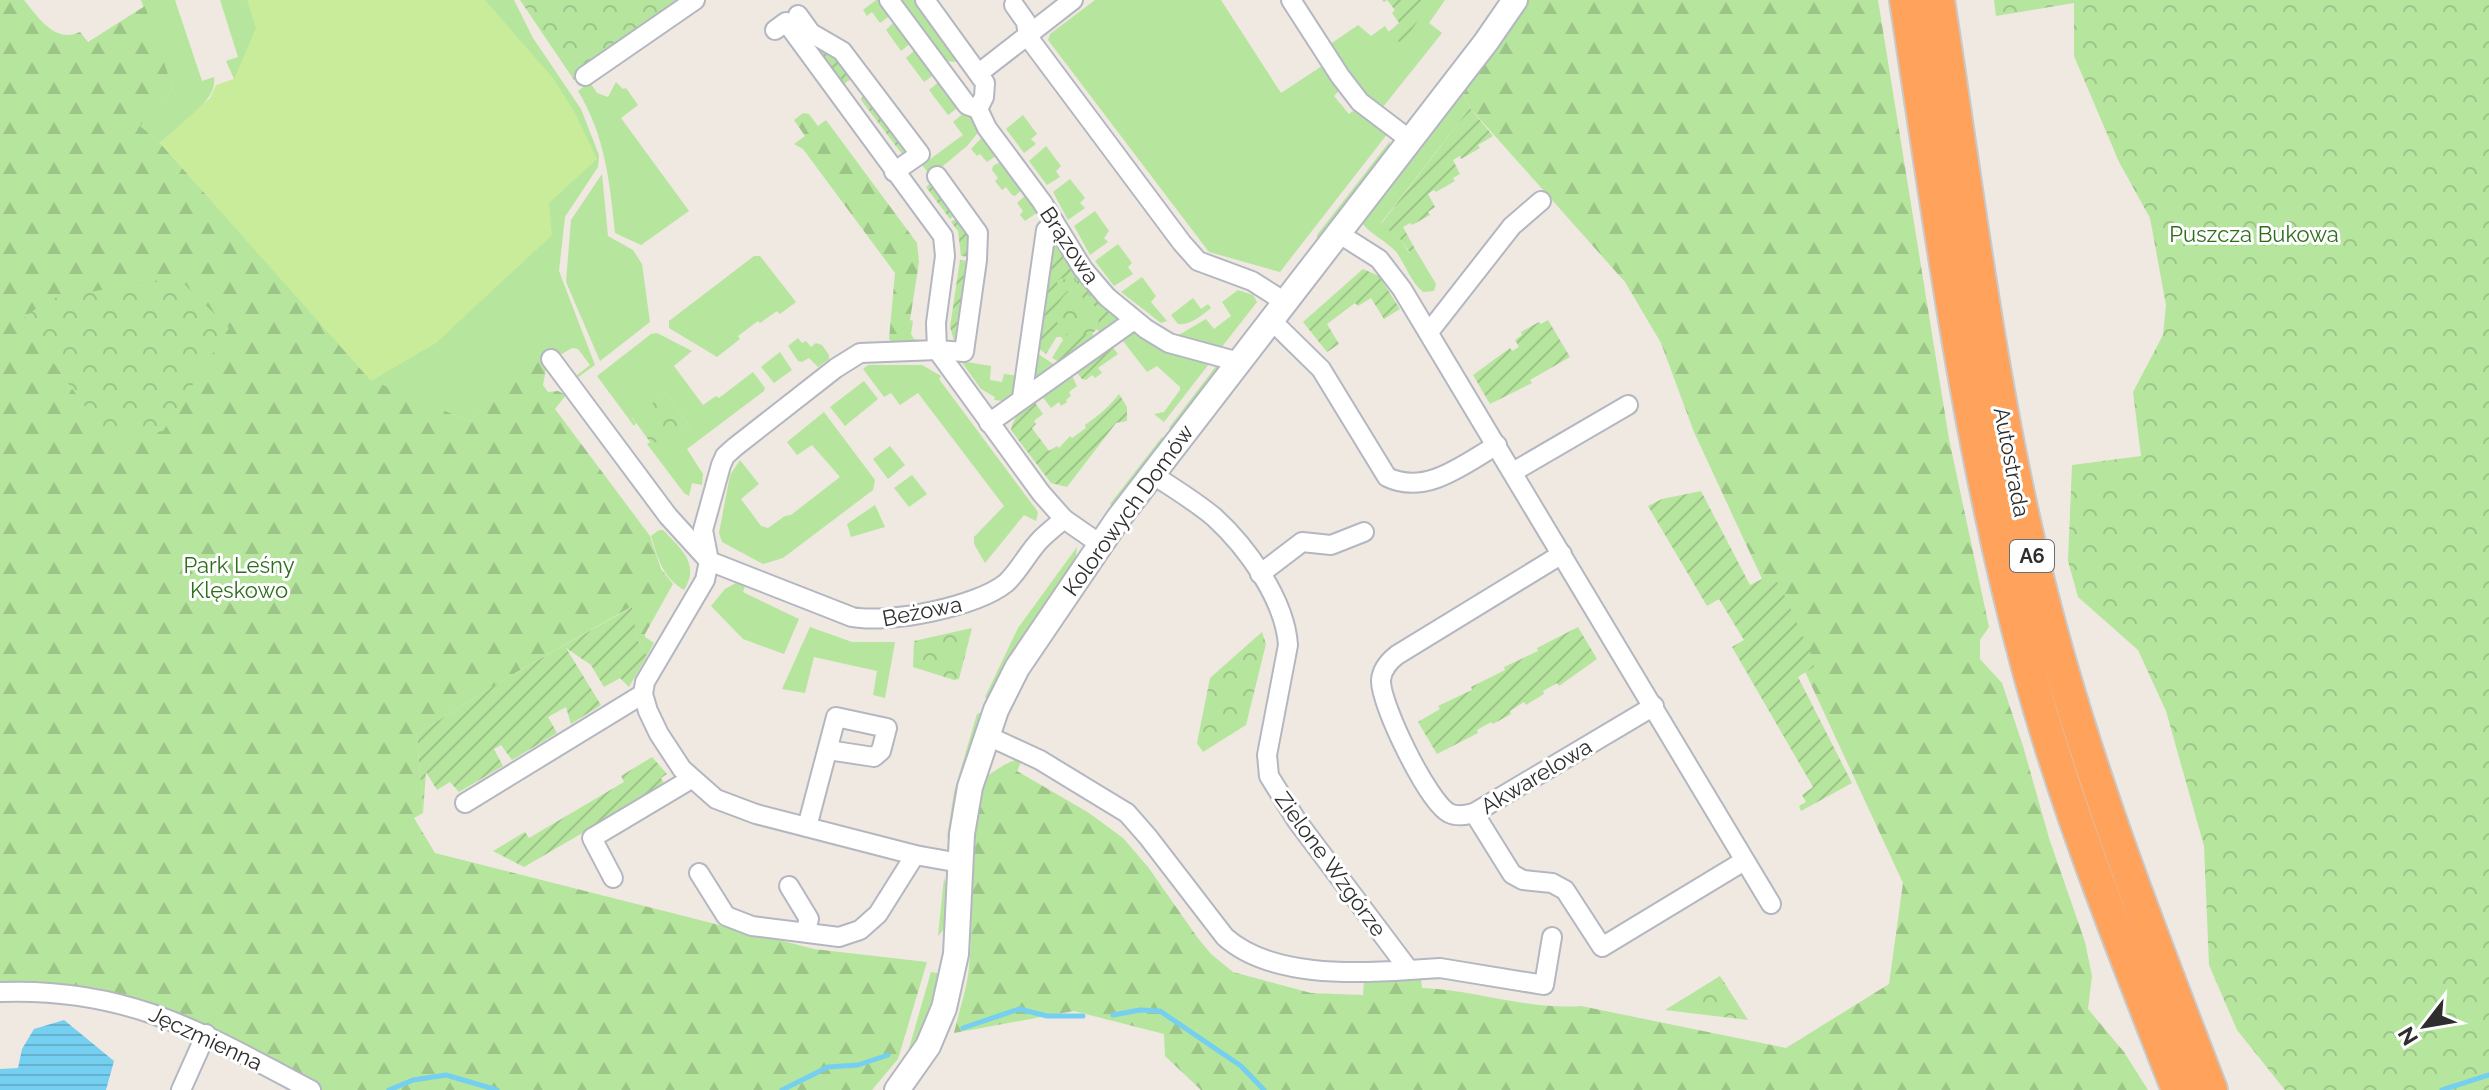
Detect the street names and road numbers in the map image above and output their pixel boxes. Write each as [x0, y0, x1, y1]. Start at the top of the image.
street label: Brązowa [1035, 202, 1105, 288]
street label: Autostrada [1989, 405, 2035, 519]
street label: Kolorowych Domów [1057, 419, 1199, 601]
road number: A6 [2010, 540, 2054, 572]
street label: Beżowa [880, 591, 964, 631]
street label: Akwarelowa [1476, 733, 1596, 819]
street label: Zielone Wzgórze [1270, 787, 1392, 941]
street label: Jęczmienna [145, 1000, 267, 1076]

